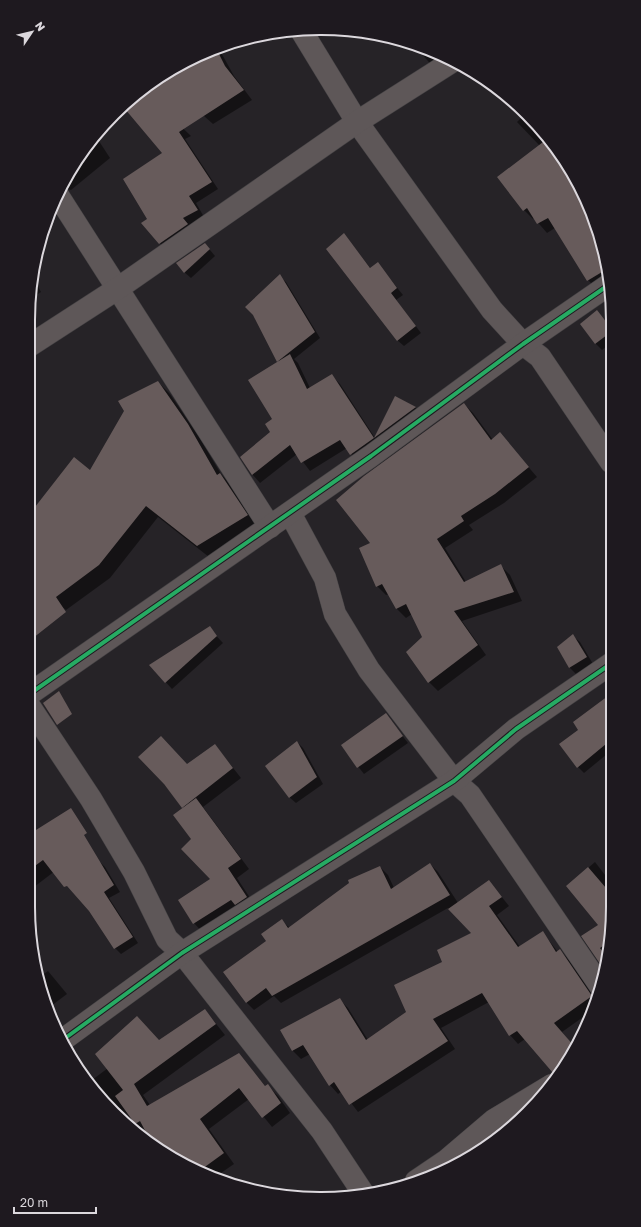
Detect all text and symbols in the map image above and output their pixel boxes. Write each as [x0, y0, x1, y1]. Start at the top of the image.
north arrow [12, 12, 52, 52]
text: N [33, 19, 48, 33]
scale bar [14, 1189, 96, 1215]
text: 20 m [20, 1195, 48, 1210]

